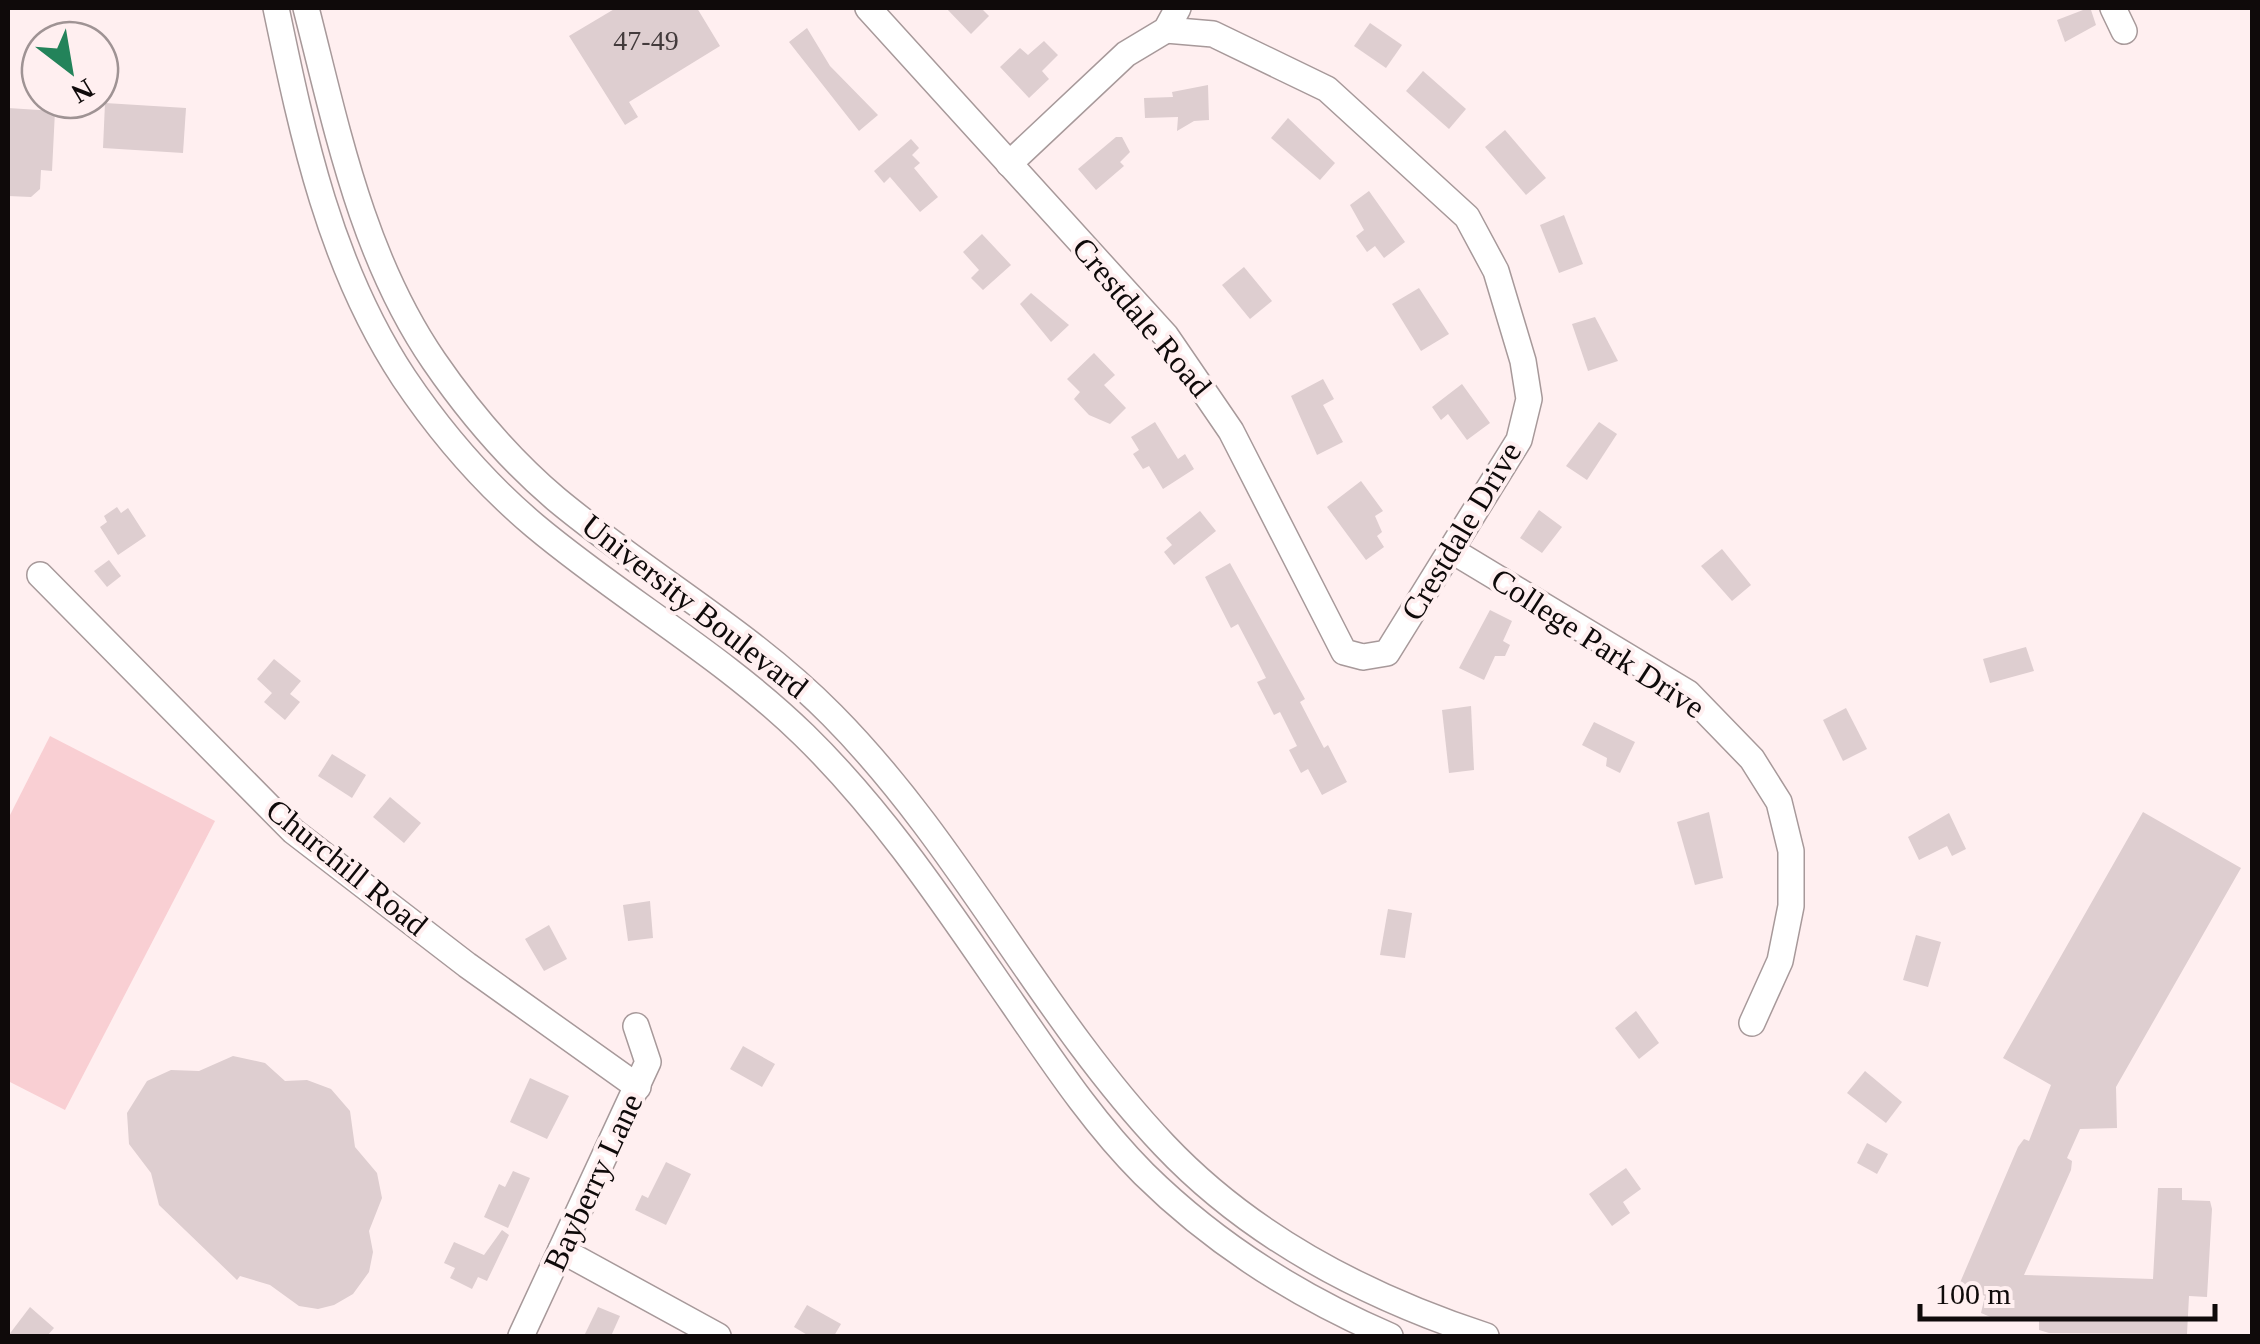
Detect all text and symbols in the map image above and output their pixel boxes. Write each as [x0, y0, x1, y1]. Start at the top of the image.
north arrow [20, 20, 120, 120]
house number: 47-49 [613, 25, 679, 56]
text: N [66, 73, 99, 109]
street label: Crestdale Road [1065, 230, 1219, 404]
street label: Crestdale Drive [1394, 435, 1528, 627]
street label: University Boulevard [575, 507, 815, 705]
street label: College Park Drive [1485, 561, 1711, 725]
street label: Churchill Road [259, 791, 435, 943]
street label: Bayberry Lane [536, 1088, 650, 1276]
scale bar [1920, 1259, 2215, 1321]
text: 100 m [1935, 1277, 2011, 1310]

